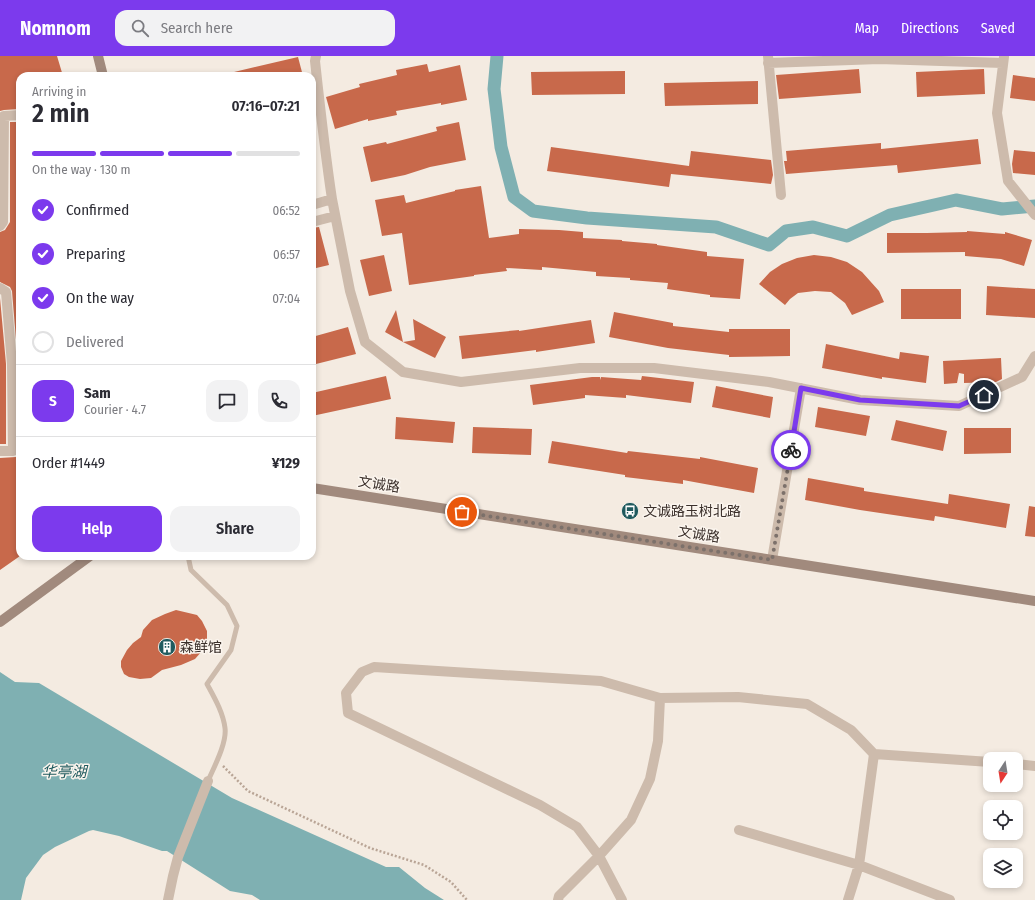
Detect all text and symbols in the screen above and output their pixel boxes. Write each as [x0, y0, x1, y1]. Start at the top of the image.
search box [115, 10, 395, 46]
text: Nomnom [20, 17, 91, 40]
icon: search [129, 17, 151, 39]
text: Search here [161, 19, 233, 37]
text: Map [855, 20, 879, 37]
text: Directions [901, 20, 959, 37]
text: Saved [981, 20, 1015, 37]
text: Arriving in [32, 84, 86, 99]
text: 07:16–07:21 [232, 97, 300, 115]
text: 2 min [32, 98, 90, 129]
text: On the way · 130 m [32, 162, 131, 177]
icon: check [32, 199, 54, 221]
text: Confirmed [66, 201, 129, 219]
text: 06:52 [272, 203, 300, 218]
icon: check [32, 243, 54, 265]
text: Preparing [66, 245, 125, 263]
text: 06:57 [273, 247, 300, 262]
icon: check [32, 287, 54, 309]
text: On the way [66, 289, 134, 307]
text: 07:04 [272, 291, 300, 306]
text: Delivered [66, 333, 124, 351]
pin [967, 378, 1001, 412]
button: chat [206, 380, 248, 422]
button: phone [258, 380, 300, 422]
text: Sam [84, 384, 111, 402]
icon: home [973, 384, 995, 406]
text: S [49, 392, 57, 410]
text: Courier · 4.7 [84, 402, 146, 417]
courier [771, 430, 811, 470]
icon: bike [780, 439, 802, 461]
text: Order #1449 [32, 454, 105, 472]
text: ¥129 [272, 454, 300, 472]
street label: 文诚路 [357, 473, 401, 496]
pin [445, 495, 479, 529]
icon: bag [451, 501, 473, 523]
bus stop icon: 文诚路玉树北路 [620, 501, 640, 521]
place label: 文诚路玉树北路 [643, 503, 741, 520]
button: Help [32, 506, 162, 552]
button: Share [170, 506, 300, 552]
street label: 文诚路 [677, 523, 721, 546]
building icon: 森鲜馆 [157, 637, 177, 657]
place label: 森鲜馆 [180, 639, 222, 656]
north arrow [983, 752, 1023, 792]
map controls [983, 752, 1023, 888]
water label: 华亭湖 [41, 763, 88, 781]
button: locate [983, 800, 1023, 840]
button: layers [983, 848, 1023, 888]

